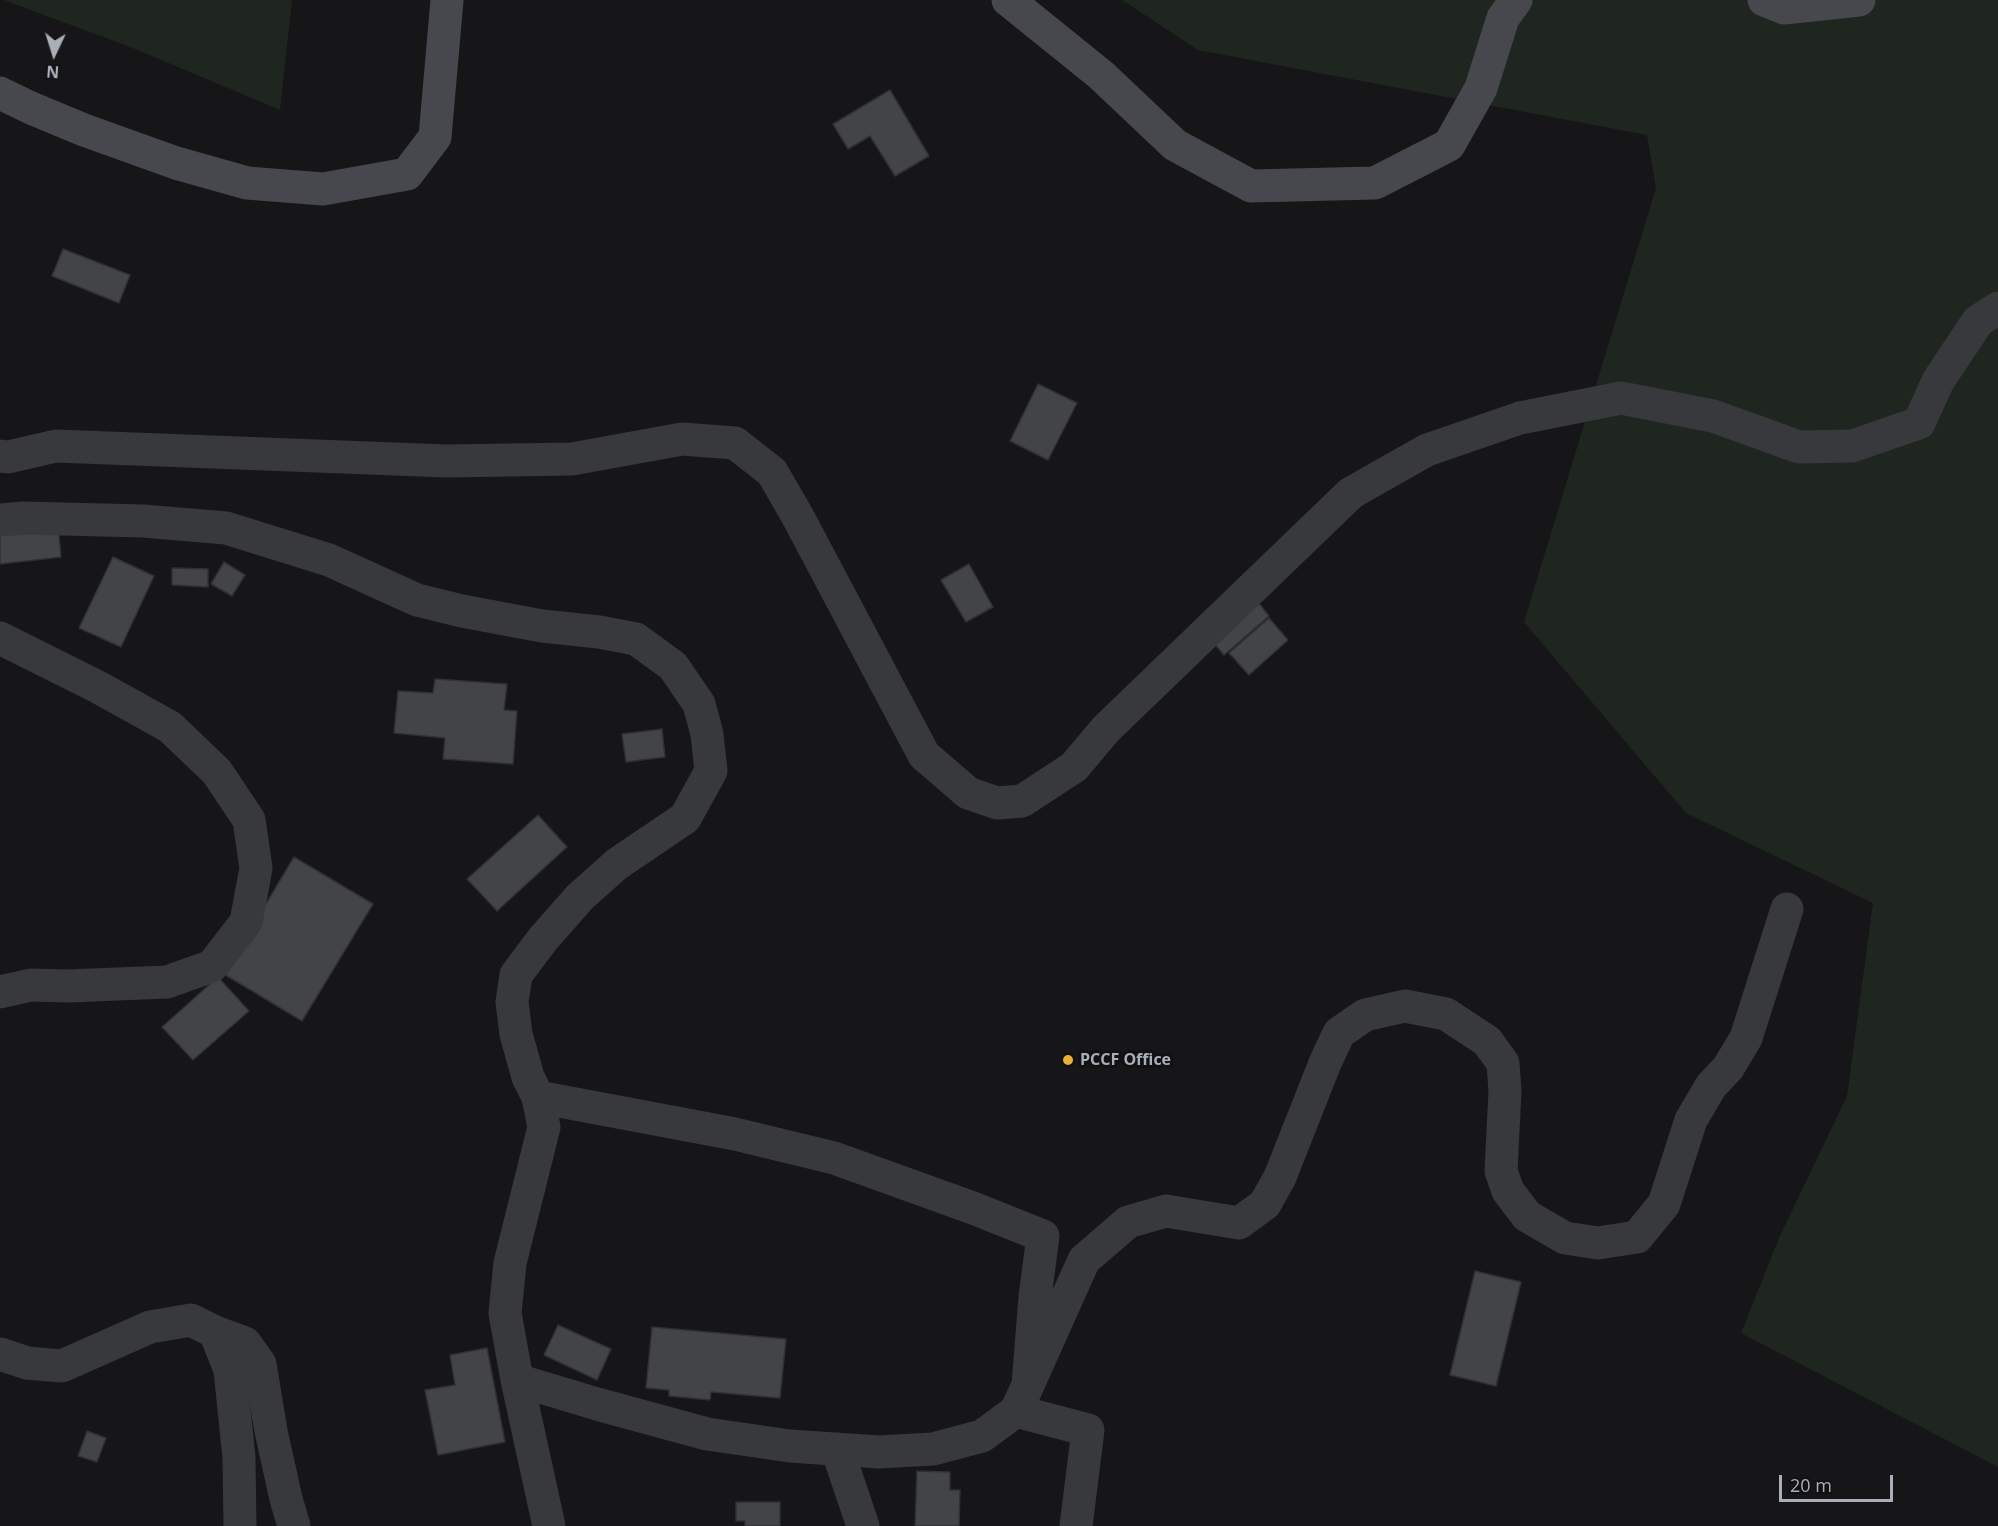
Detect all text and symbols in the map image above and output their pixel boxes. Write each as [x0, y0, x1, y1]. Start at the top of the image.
north arrow [24, 24, 84, 84]
text: N [45, 61, 60, 83]
place label: PCCF Office [1080, 1050, 1171, 1070]
marker: PCCF Office [1061, 1053, 1075, 1067]
scale bar [1782, 1463, 1896, 1501]
text: 20 m [1790, 1473, 1832, 1497]

